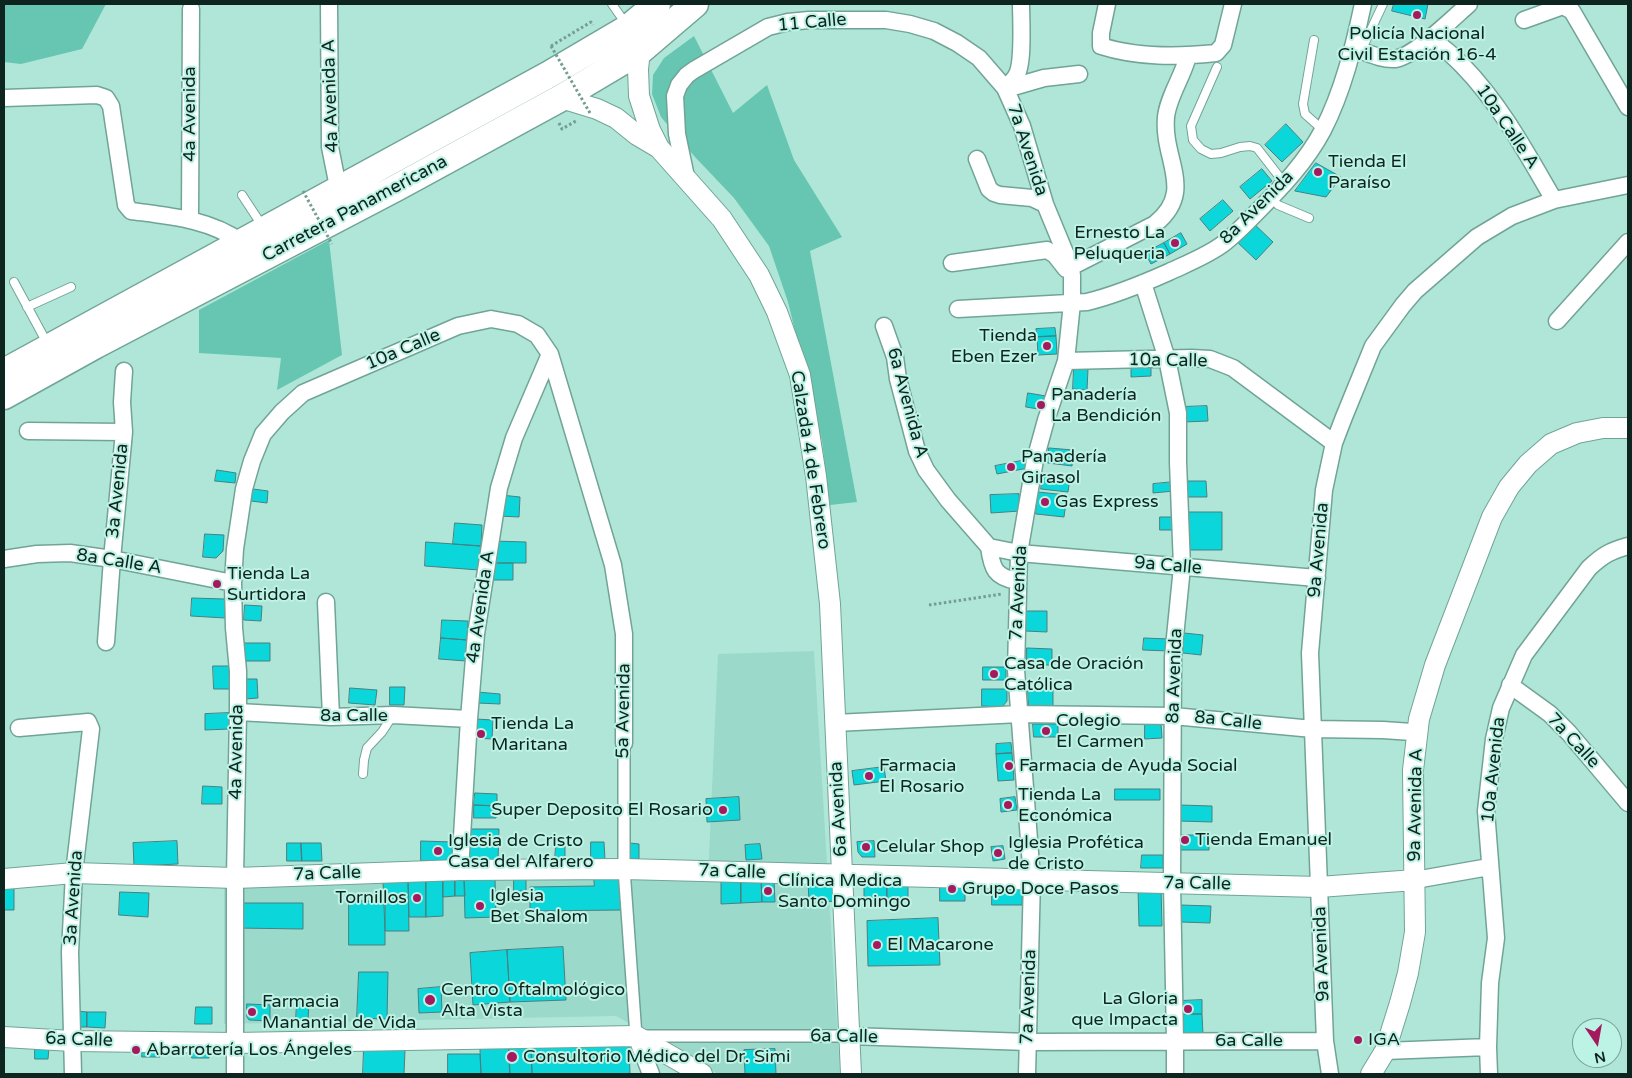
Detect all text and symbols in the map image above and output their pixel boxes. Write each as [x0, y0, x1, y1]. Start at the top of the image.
street label: 11 Calle [777, 9, 847, 37]
marker: Policía Nacional Civil Estación 16-4 [1411, 9, 1423, 21]
place label: Policía Nacional Civil Estación 16-4 [1337, 23, 1497, 66]
street label: 4a Avenida A [318, 39, 344, 153]
street label: 4a Avenida [179, 66, 201, 162]
street label: 10a Calle A [1471, 81, 1543, 173]
street label: 7a Avenida [1002, 101, 1052, 199]
street label: Carretera Panamericana [259, 151, 451, 267]
place label: Tienda El Paraíso [1328, 151, 1407, 193]
marker: Tienda El Paraíso [1312, 166, 1324, 178]
street label: 8a Avenida [1216, 167, 1298, 249]
place label: Ernesto La Peluqueria [1074, 222, 1165, 264]
marker: Ernesto La Peluqueria [1169, 237, 1181, 249]
street label: 10a Calle [362, 325, 444, 375]
place label: Tienda Eben Ezer [951, 325, 1037, 368]
marker: Tienda Eben Ezer [1041, 340, 1053, 352]
street label: 6a Avenida A [882, 345, 932, 461]
street label: 10a Calle [1128, 350, 1208, 372]
street label: Calzada 4 de Febrero [785, 369, 835, 551]
place label: Panadería La Bendición [1051, 384, 1162, 426]
marker: Panadería La Bendición [1035, 399, 1047, 411]
street label: 3a Avenida [102, 442, 134, 540]
place label: Panadería Girasol [1021, 446, 1107, 488]
marker: Panadería Girasol [1005, 461, 1017, 473]
place label: Gas Express [1055, 491, 1159, 513]
marker: Gas Express [1039, 496, 1051, 508]
street label: 9a Avenida [1304, 502, 1334, 598]
street label: 8a Calle A [75, 545, 163, 579]
street label: 7a Avenida [1006, 545, 1032, 641]
street label: 4a Avenida A [462, 549, 500, 665]
street label: 9a Calle [1133, 552, 1203, 580]
place label: Tienda La Surtidora [227, 563, 310, 606]
marker: Tienda La Surtidora [211, 578, 223, 590]
street label: 8a Avenida [1163, 628, 1187, 724]
place label: Casa de Oración Católica [1004, 653, 1144, 696]
street label: 5a Avenida [612, 663, 636, 759]
marker: Casa de Oración Católica [988, 668, 1000, 680]
street label: 4a Avenida [225, 704, 249, 800]
street label: 8a Calle [320, 705, 388, 727]
street label: 8a Calle [1193, 707, 1263, 735]
street label: 7a Calle [1542, 709, 1604, 773]
place label: Colegio El Carmen [1056, 710, 1144, 752]
place label: Tienda La Maritana [491, 713, 574, 756]
street label: 10a Avenida [1478, 716, 1510, 824]
marker: Colegio El Carmen [1040, 725, 1052, 737]
marker: Tienda La Maritana [475, 728, 487, 740]
street label: 9a Avenida A [1404, 748, 1428, 862]
place label: Farmacia El Rosario [879, 755, 964, 798]
place label: Farmacia de Ayuda Social [1019, 755, 1238, 777]
marker: Farmacia de Ayuda Social [1003, 760, 1015, 772]
street label: 6a Avenida [826, 761, 852, 857]
marker: Farmacia El Rosario [863, 770, 875, 782]
place label: Tienda La Económica [1018, 784, 1112, 826]
place label: Super Deposito El Rosario [491, 799, 713, 821]
marker: Tienda La Económica [1002, 799, 1014, 811]
marker: Super Deposito El Rosario [717, 804, 729, 816]
place label: Tienda Emanuel [1195, 829, 1332, 851]
place label: Iglesia de Cristo Casa del Alfarero [448, 830, 594, 872]
place label: Iglesia Profética de Cristo [1008, 832, 1144, 874]
marker: Tienda Emanuel [1179, 834, 1191, 846]
place label: Celular Shop [876, 836, 984, 858]
marker: Celular Shop [860, 841, 872, 853]
marker: Iglesia de Cristo Casa del Alfarero [432, 845, 444, 857]
marker: Iglesia Profética de Cristo [992, 847, 1004, 859]
street label: 3a Avenida [60, 850, 88, 946]
street label: 7a Calle [698, 860, 766, 884]
street label: 7a Calle [293, 862, 361, 886]
place label: Clínica Medica Santo Domingo [778, 870, 911, 912]
street label: 7a Calle [1163, 873, 1231, 895]
place label: Grupo Doce Pasos [962, 878, 1119, 900]
marker: Grupo Doce Pasos [946, 883, 958, 895]
place label: Iglesia Bet Shalom [490, 885, 588, 928]
marker: Clínica Medica Santo Domingo [762, 885, 774, 897]
place label: Tornillos [335, 887, 407, 909]
marker: Tornillos [411, 892, 423, 904]
marker: Iglesia Bet Shalom [474, 900, 486, 912]
street label: 9a Avenida [1310, 906, 1334, 1002]
place label: El Macarone [887, 934, 994, 956]
marker: El Macarone [871, 939, 883, 951]
street label: 7a Avenida [1017, 949, 1041, 1045]
place label: Centro Oftalmológico Alta Vista [441, 979, 625, 1022]
place label: La Gloria que Impacta [1071, 988, 1178, 1030]
place label: Farmacia Manantial de Vida [262, 991, 416, 1034]
marker: Centro Oftalmológico Alta Vista [423, 993, 437, 1007]
marker: La Gloria que Impacta [1182, 1003, 1194, 1015]
marker: Farmacia Manantial de Vida [246, 1006, 258, 1018]
north arrow [1572, 1018, 1622, 1068]
street label: 6a Calle [810, 1026, 878, 1048]
street label: 6a Calle [45, 1028, 113, 1052]
place label: IGA [1368, 1029, 1400, 1051]
street label: 6a Calle [1215, 1030, 1283, 1052]
marker: IGA [1352, 1034, 1364, 1046]
place label: Abarrotería Los Ángeles [146, 1039, 352, 1061]
marker: Abarrotería Los Ángeles [130, 1044, 142, 1056]
place label: Consultorio Médico del Dr. Simi [523, 1046, 790, 1068]
text: N [1593, 1048, 1607, 1067]
marker: Consultorio Médico del Dr. Simi [505, 1050, 519, 1064]

